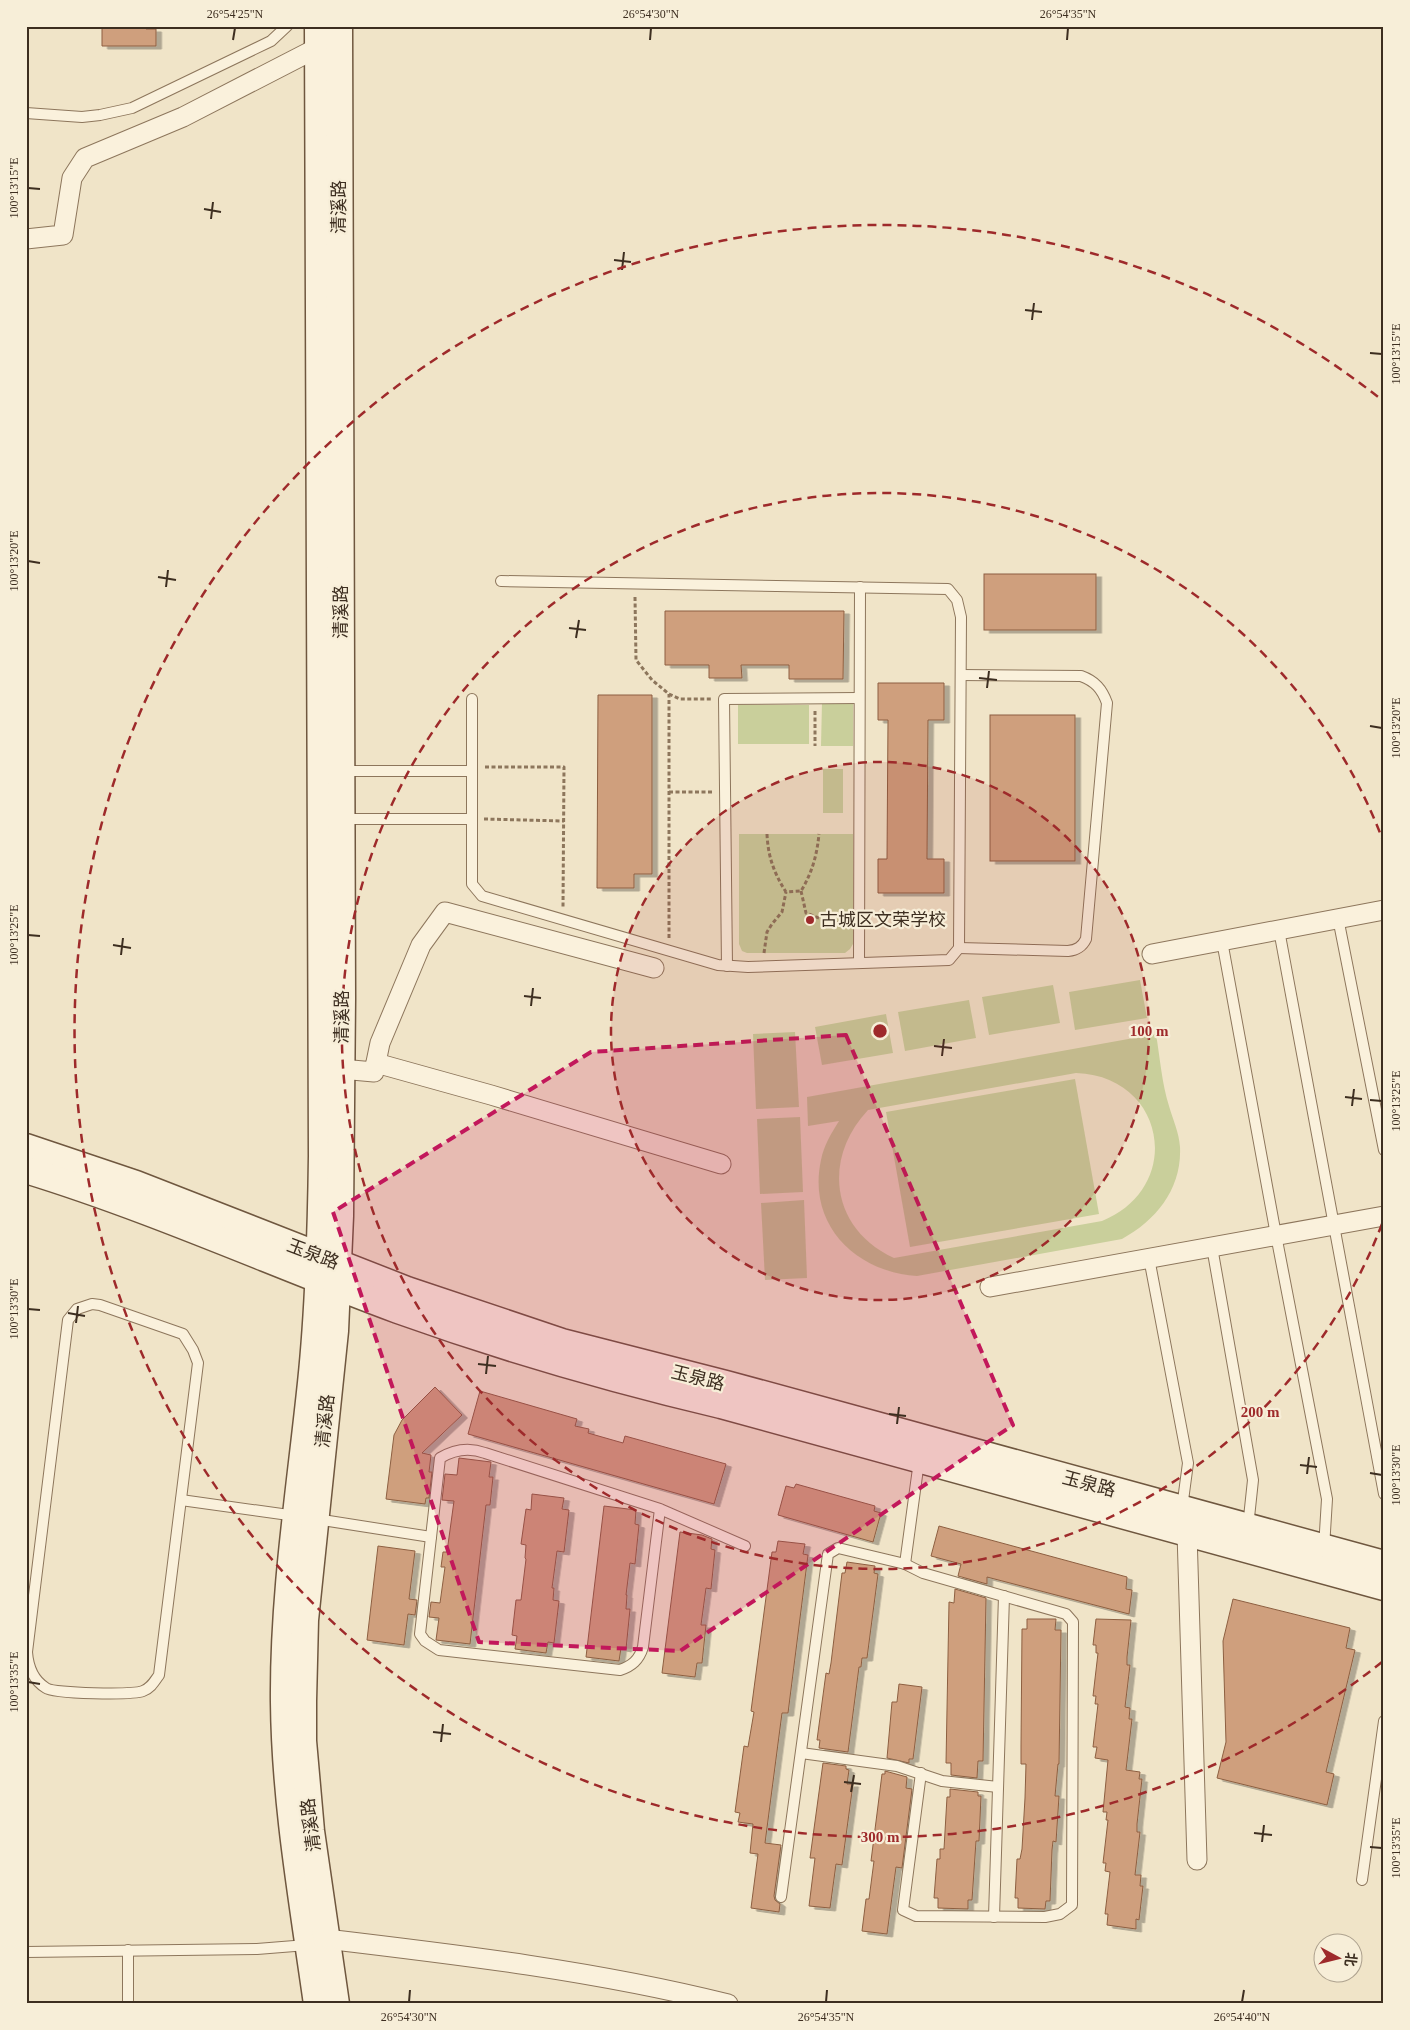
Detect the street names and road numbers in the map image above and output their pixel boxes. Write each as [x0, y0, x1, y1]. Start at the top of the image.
street label: 清溪路 [329, 180, 349, 234]
street label: 清溪路 [331, 585, 351, 639]
street label: 清溪路 [332, 990, 352, 1044]
street label: 玉泉路 [284, 1235, 342, 1273]
street label: 玉泉路 [669, 1362, 727, 1394]
street label: 清溪路 [312, 1393, 338, 1449]
street label: 玉泉路 [1060, 1467, 1118, 1501]
street label: 清溪路 [298, 1797, 324, 1853]

